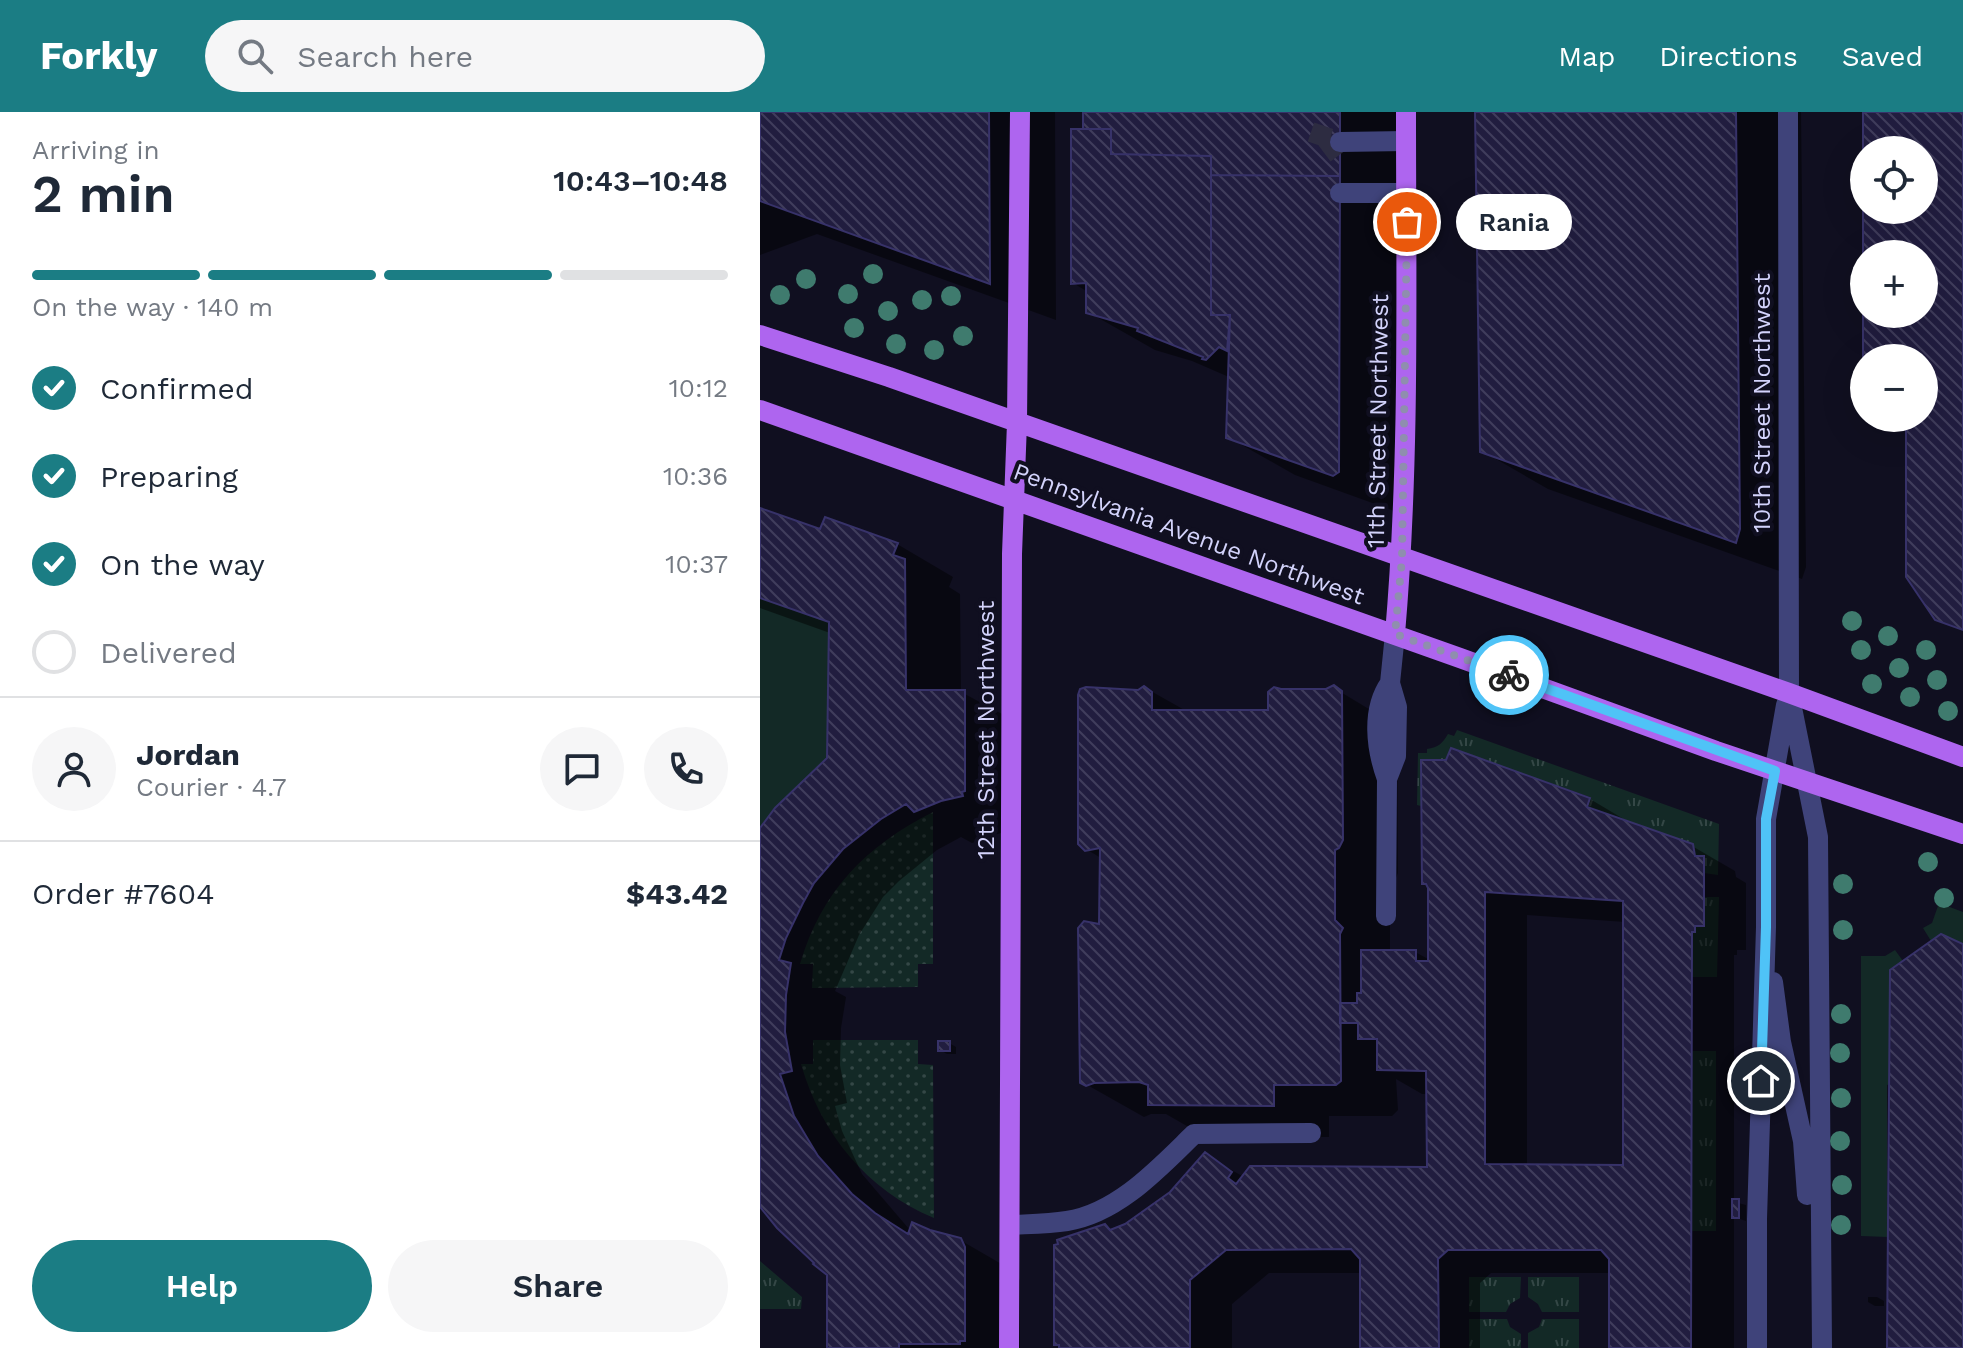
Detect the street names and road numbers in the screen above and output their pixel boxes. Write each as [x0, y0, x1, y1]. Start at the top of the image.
street label: 10th Street Northwest [1748, 273, 1776, 533]
street label: 11th Street Northwest [1362, 294, 1394, 548]
street label: Pennsylvania Avenue Northwest [1010, 457, 1368, 611]
street label: 12th Street Northwest [972, 601, 1000, 859]

